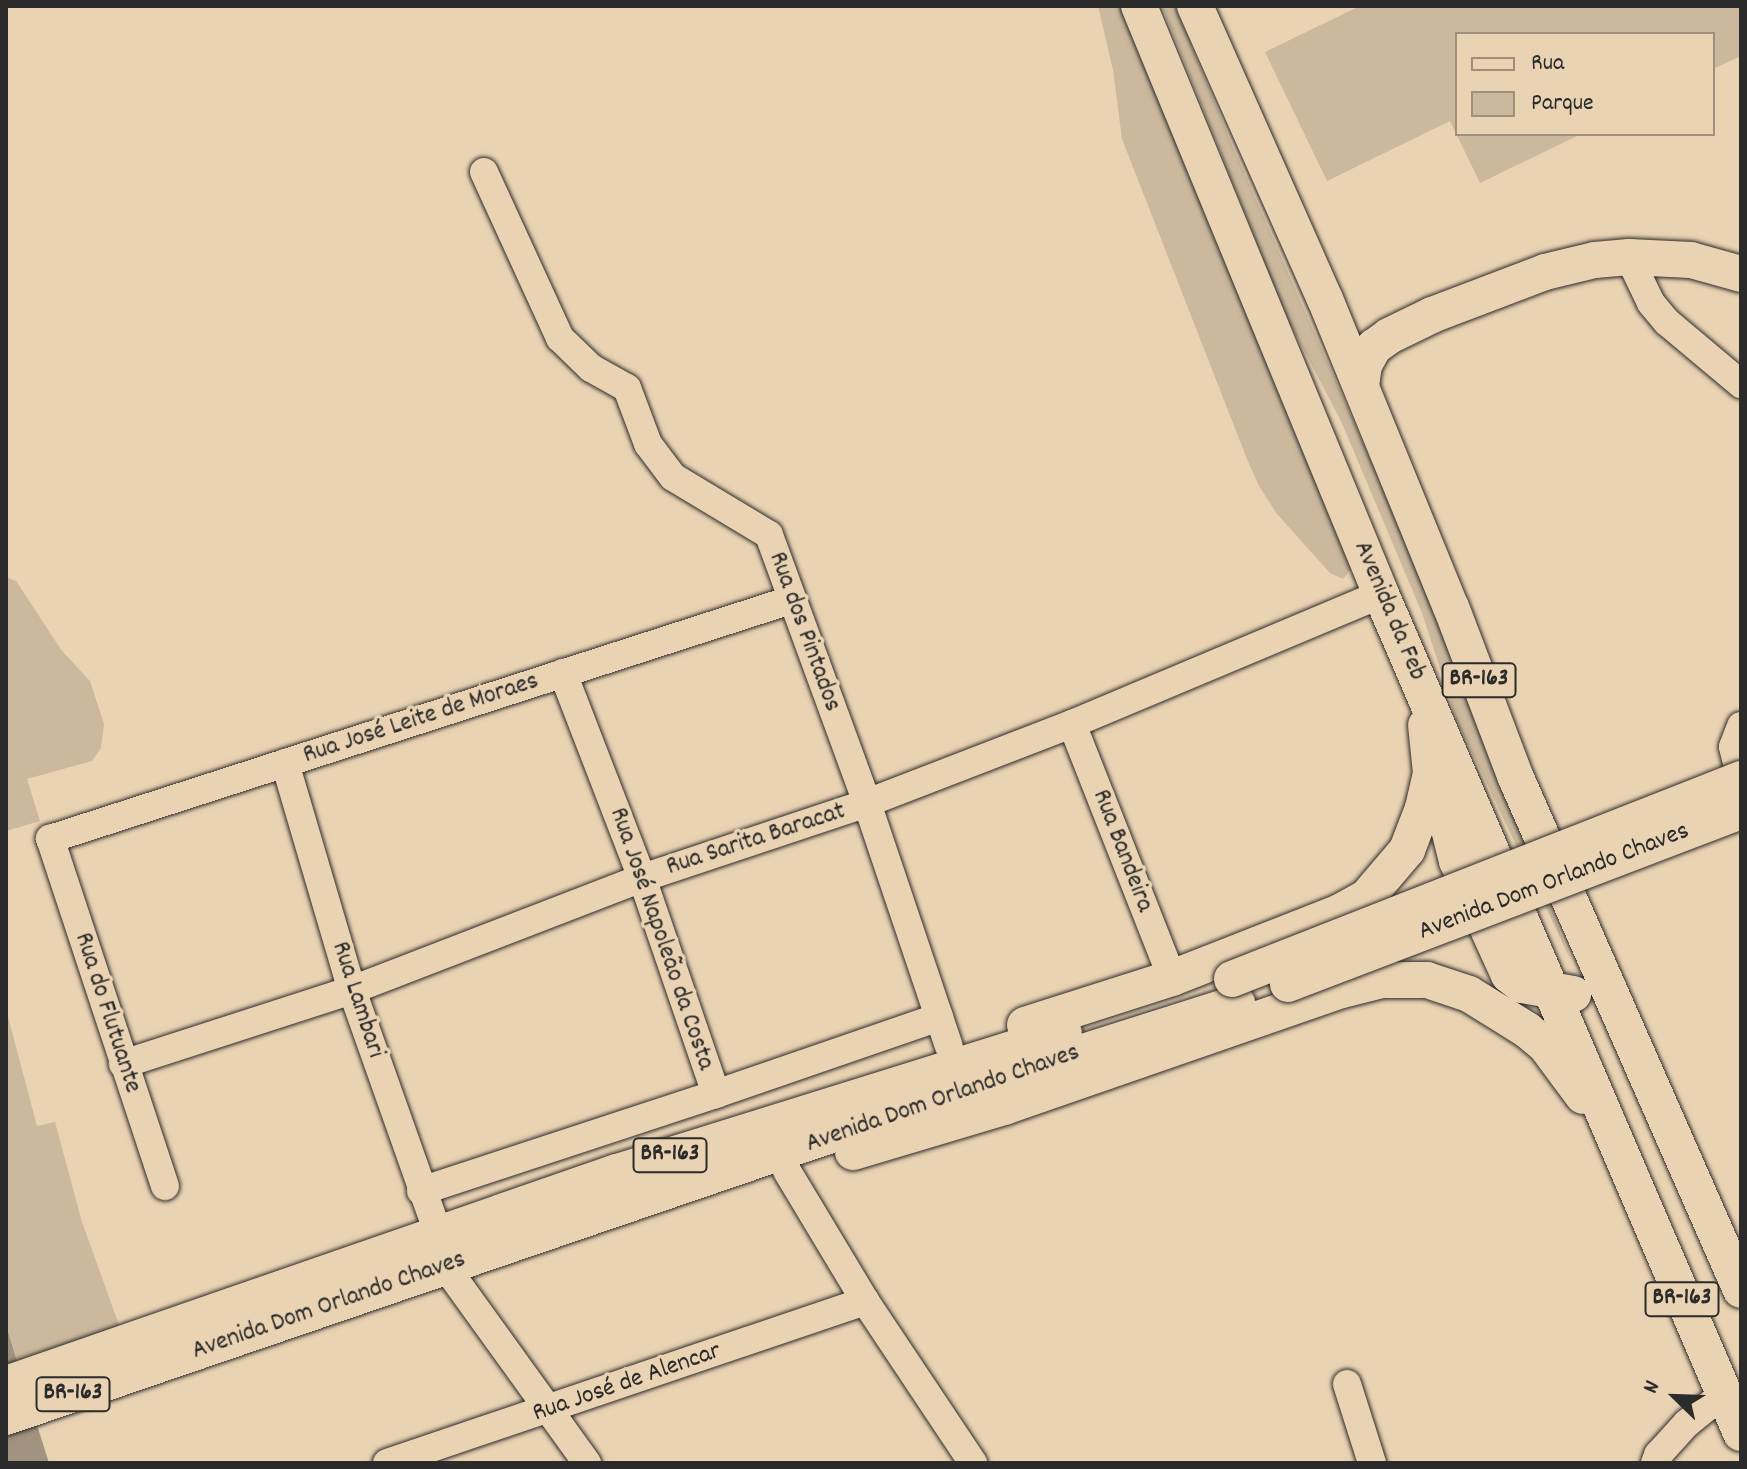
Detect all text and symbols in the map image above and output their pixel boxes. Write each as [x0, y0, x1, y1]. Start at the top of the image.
legend [1455, 32, 1715, 136]
text: Rua [1531, 47, 1564, 81]
text: Parque [1531, 87, 1594, 121]
street label: Avenida da Feb [1346, 537, 1432, 685]
street label: Rua dos Pintados [761, 548, 847, 716]
road number: BR-163 [1441, 660, 1517, 700]
street label: Rua José Leite de Moraes [299, 666, 543, 772]
street label: Rua Bandeira [1084, 785, 1160, 917]
street label: Rua Sarita Baracat [663, 796, 849, 884]
street label: Rua José Napoleão da Costa [601, 804, 721, 1074]
street label: Avenida Dom Orlando Chaves [1414, 816, 1694, 948]
street label: Rua do Flutuante [66, 929, 148, 1097]
street label: Rua Lambari [324, 938, 390, 1062]
street label: Avenida Dom Orlando Chaves [802, 1037, 1084, 1161]
road number: BR-163 [632, 1135, 708, 1175]
street label: Avenida Dom Orlando Chaves [188, 1244, 470, 1368]
road number: BR-163 [1644, 1279, 1720, 1319]
street label: Rua José de Alencar [529, 1336, 725, 1430]
north arrow [1635, 1357, 1715, 1437]
road number: BR-163 [35, 1374, 111, 1414]
text: N [1636, 1376, 1669, 1398]

